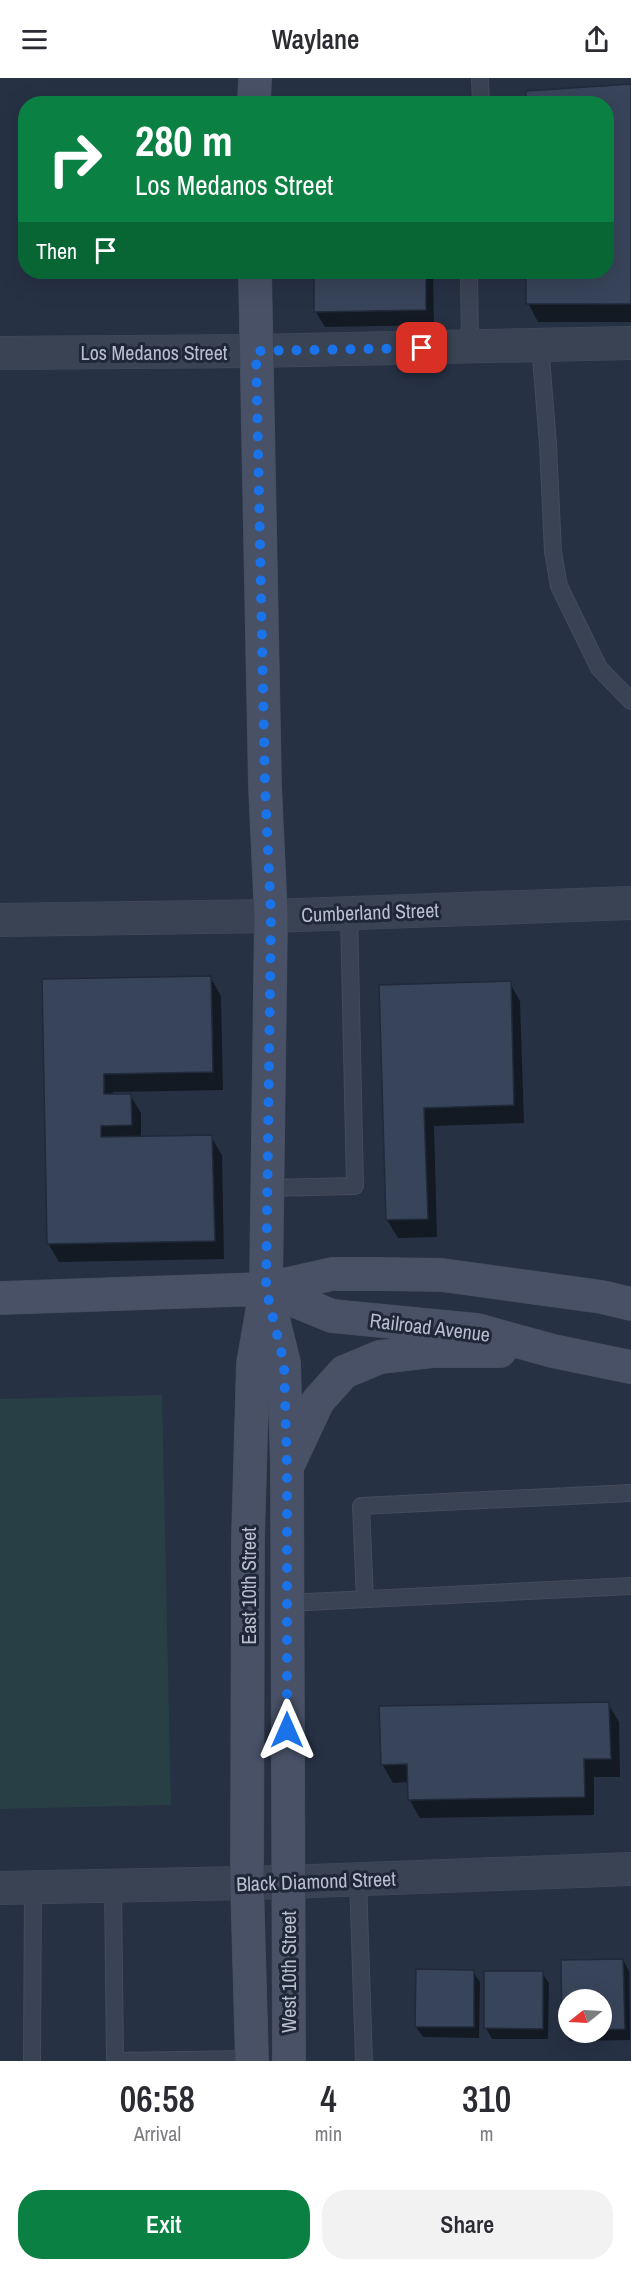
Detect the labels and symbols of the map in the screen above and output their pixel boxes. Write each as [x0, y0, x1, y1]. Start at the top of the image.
pin [396, 322, 447, 373]
street label: Los Medanos Street [81, 339, 228, 366]
street label: Cumberland Street [301, 896, 440, 928]
street label: Railroad Avenue [368, 1306, 492, 1348]
street label: East 10th Street [235, 1527, 262, 1645]
position arrow [255, 1698, 319, 1762]
street label: Black Diamond Street [236, 1865, 397, 1897]
street label: West 10th Street [275, 1911, 302, 2033]
north arrow [558, 1989, 612, 2043]

